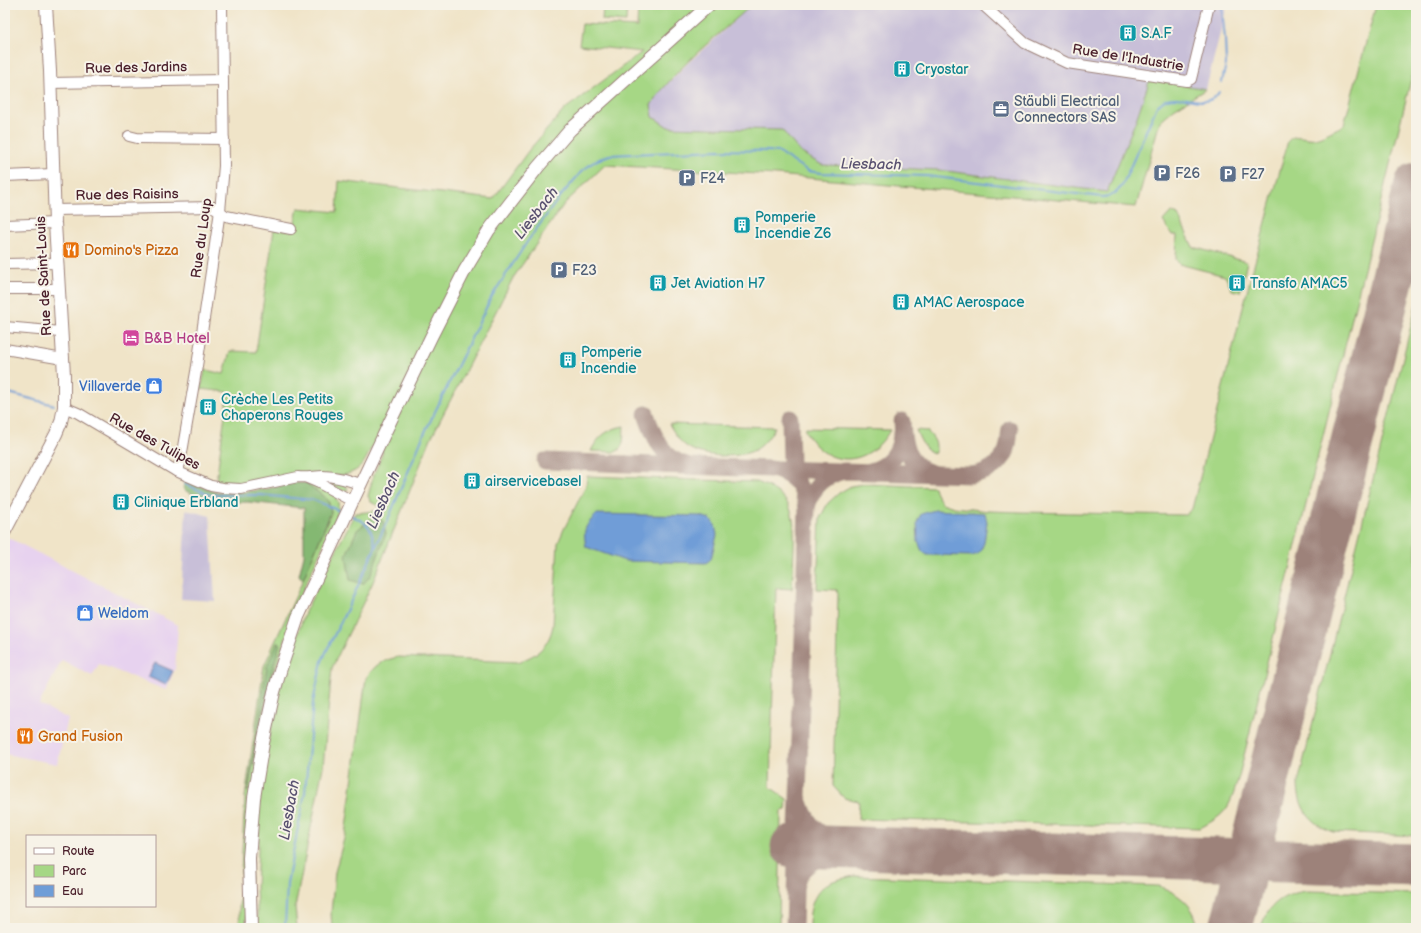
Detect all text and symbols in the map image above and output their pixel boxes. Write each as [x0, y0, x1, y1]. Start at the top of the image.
building icon: S.A.F [1118, 23, 1138, 43]
place label: S.A.F [1141, 25, 1172, 42]
street label: Rue de l'Industrie [1071, 40, 1185, 75]
street label: Rue des Jardins [85, 58, 187, 77]
building icon: Cryostar [892, 59, 912, 79]
place label: Cryostar [915, 61, 969, 78]
place label: Stäubli Electrical Connectors SAS [1014, 93, 1119, 126]
office icon: Stäubli Electrical Connectors SAS [991, 99, 1011, 119]
water label: Liesbach [840, 154, 902, 175]
parking icon: F26 [1152, 163, 1172, 183]
parking icon: F27 [1218, 164, 1238, 184]
place label: F26 [1175, 165, 1201, 182]
place label: F27 [1241, 166, 1265, 183]
parking icon: F24 [677, 168, 697, 188]
place label: F24 [700, 170, 725, 187]
water label: Liesbach [510, 183, 563, 243]
street label: Rue des Raisins [75, 185, 179, 204]
street label: Rue du Loup [187, 197, 216, 279]
place label: Pomperie Incendie Z6 [755, 209, 832, 242]
street label: Rue de Saint-Louis [32, 215, 55, 336]
building icon: Pomperie Incendie Z6 [732, 215, 752, 235]
restaurant icon: Domino's Pizza [61, 240, 81, 260]
place label: Domino's Pizza [84, 242, 179, 259]
parking icon: F23 [549, 260, 569, 280]
place label: F23 [572, 262, 597, 279]
building icon: Jet Aviation H7 [648, 273, 668, 293]
building icon: Transfo AMAC5 [1227, 273, 1247, 293]
place label: Jet Aviation H7 [671, 275, 765, 292]
place label: Transfo AMAC5 [1250, 275, 1348, 292]
building icon: AMAC Aerospace [891, 292, 911, 312]
place label: AMAC Aerospace [914, 294, 1025, 311]
hotel icon: B&B Hotel [121, 328, 141, 348]
place label: B&B Hotel [144, 330, 210, 347]
place label: Pomperie Incendie [581, 344, 642, 377]
building icon: Pomperie Incendie [558, 350, 578, 370]
shop icon: Villaverde [144, 376, 164, 396]
place label: Villaverde [79, 378, 141, 395]
place label: Crèche Les Petits Chaperons Rouges [221, 391, 343, 424]
building icon: Crèche Les Petits Chaperons Rouges [198, 397, 218, 417]
street label: Rue des Tulipes [106, 409, 203, 473]
water label: Liesbach [362, 469, 405, 532]
building icon: airservicebasel [462, 471, 482, 491]
place label: airservicebasel [485, 473, 581, 490]
building icon: Clinique Erbland [111, 492, 131, 512]
place label: Clinique Erbland [134, 494, 239, 511]
shop icon: Weldom [75, 603, 95, 623]
place label: Weldom [98, 605, 149, 622]
restaurant icon: Grand Fusion [15, 726, 35, 746]
place label: Grand Fusion [38, 728, 123, 745]
water label: Liesbach [275, 778, 304, 842]
legend [26, 835, 156, 907]
text: Route [62, 844, 94, 859]
text: Parc [62, 864, 86, 879]
text: Eau [62, 884, 83, 899]

